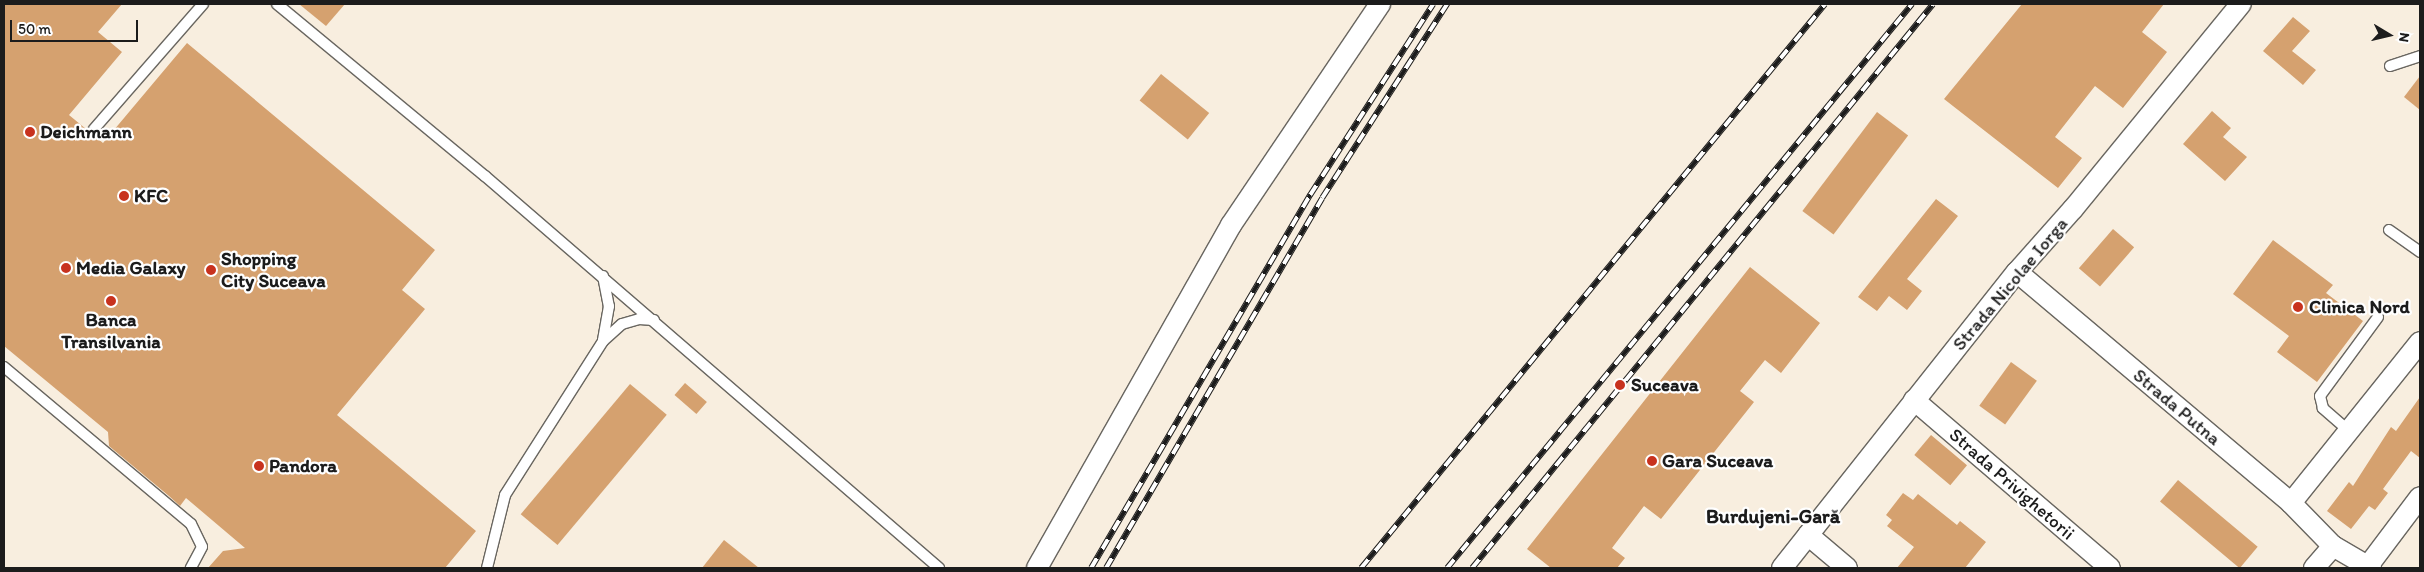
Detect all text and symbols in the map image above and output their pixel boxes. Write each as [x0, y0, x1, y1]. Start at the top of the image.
scale bar [12, 10, 140, 42]
north arrow [2364, 10, 2414, 60]
text: 50 m [18, 20, 51, 38]
text: N [2395, 31, 2413, 43]
place label: Deichmann [40, 121, 132, 143]
marker: Deichmann [24, 126, 36, 138]
place label: KFC [134, 185, 168, 207]
marker: KFC [118, 190, 130, 202]
street label: Strada Nicolae Iorga [1948, 213, 2072, 355]
place label: Shopping City Suceava [221, 248, 326, 292]
place label: Media Galaxy [76, 257, 185, 279]
marker: Media Galaxy [60, 262, 72, 274]
marker: Shopping City Suceava [205, 264, 217, 276]
marker: Banca Transilvania [105, 295, 117, 307]
place label: Clinica Nord [2309, 296, 2410, 318]
marker: Clinica Nord [2291, 300, 2305, 314]
place label: Banca Transilvania [61, 309, 161, 353]
street label: Strada Putna [2129, 364, 2225, 450]
place label: Suceava [1631, 374, 1699, 396]
marker: Suceava [1613, 378, 1627, 392]
street label: Strada Privighetorii [1945, 423, 2079, 545]
place label: Gara Suceava [1662, 450, 1774, 472]
place label: Pandora [269, 455, 337, 477]
marker: Gara Suceava [1646, 455, 1658, 467]
marker: Pandora [253, 460, 265, 472]
district label: Burdujeni-Gară [1706, 504, 1840, 528]

